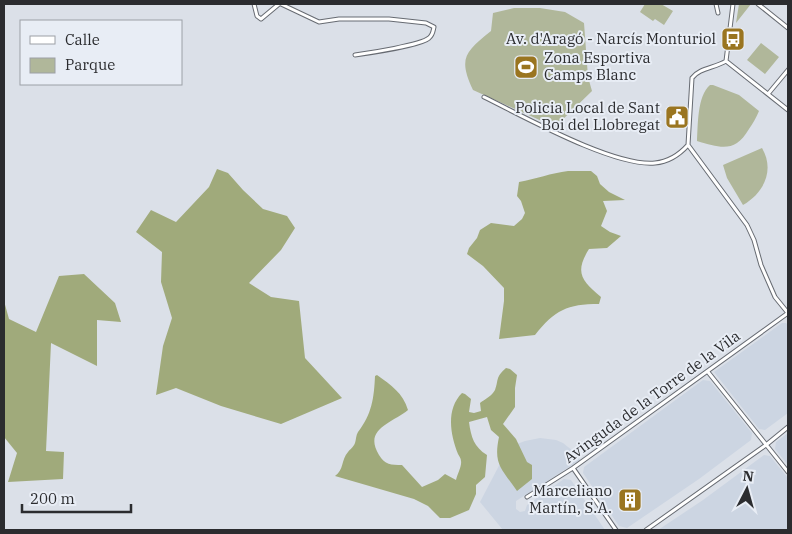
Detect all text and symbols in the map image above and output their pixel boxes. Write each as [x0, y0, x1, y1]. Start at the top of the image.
legend [20, 20, 182, 85]
bus stop icon: Av. d'Aragó - Narcís Monturiol [720, 26, 746, 52]
place label: Av. d'Aragó - Narcís Monturiol [506, 29, 716, 48]
text: Calle [65, 30, 100, 49]
place label: Zona Esportiva Camps Blanc [544, 48, 651, 84]
sports icon: Zona Esportiva Camps Blanc [513, 54, 539, 80]
text: Parque [65, 55, 115, 74]
place label: Policia Local de Sant Boi del Llobregat [515, 98, 660, 134]
public building icon: Policia Local de Sant Boi del Llobregat [664, 104, 690, 130]
street label: Avinguda de la Torre de la Vila [560, 326, 744, 467]
north arrow [722, 464, 772, 514]
text: N [742, 467, 755, 486]
place label: Marceliano Martín, S.A. [529, 481, 612, 517]
scale bar [22, 482, 131, 514]
building icon: Marceliano Martín, S.A. [617, 487, 643, 513]
text: 200 m [30, 489, 75, 508]

